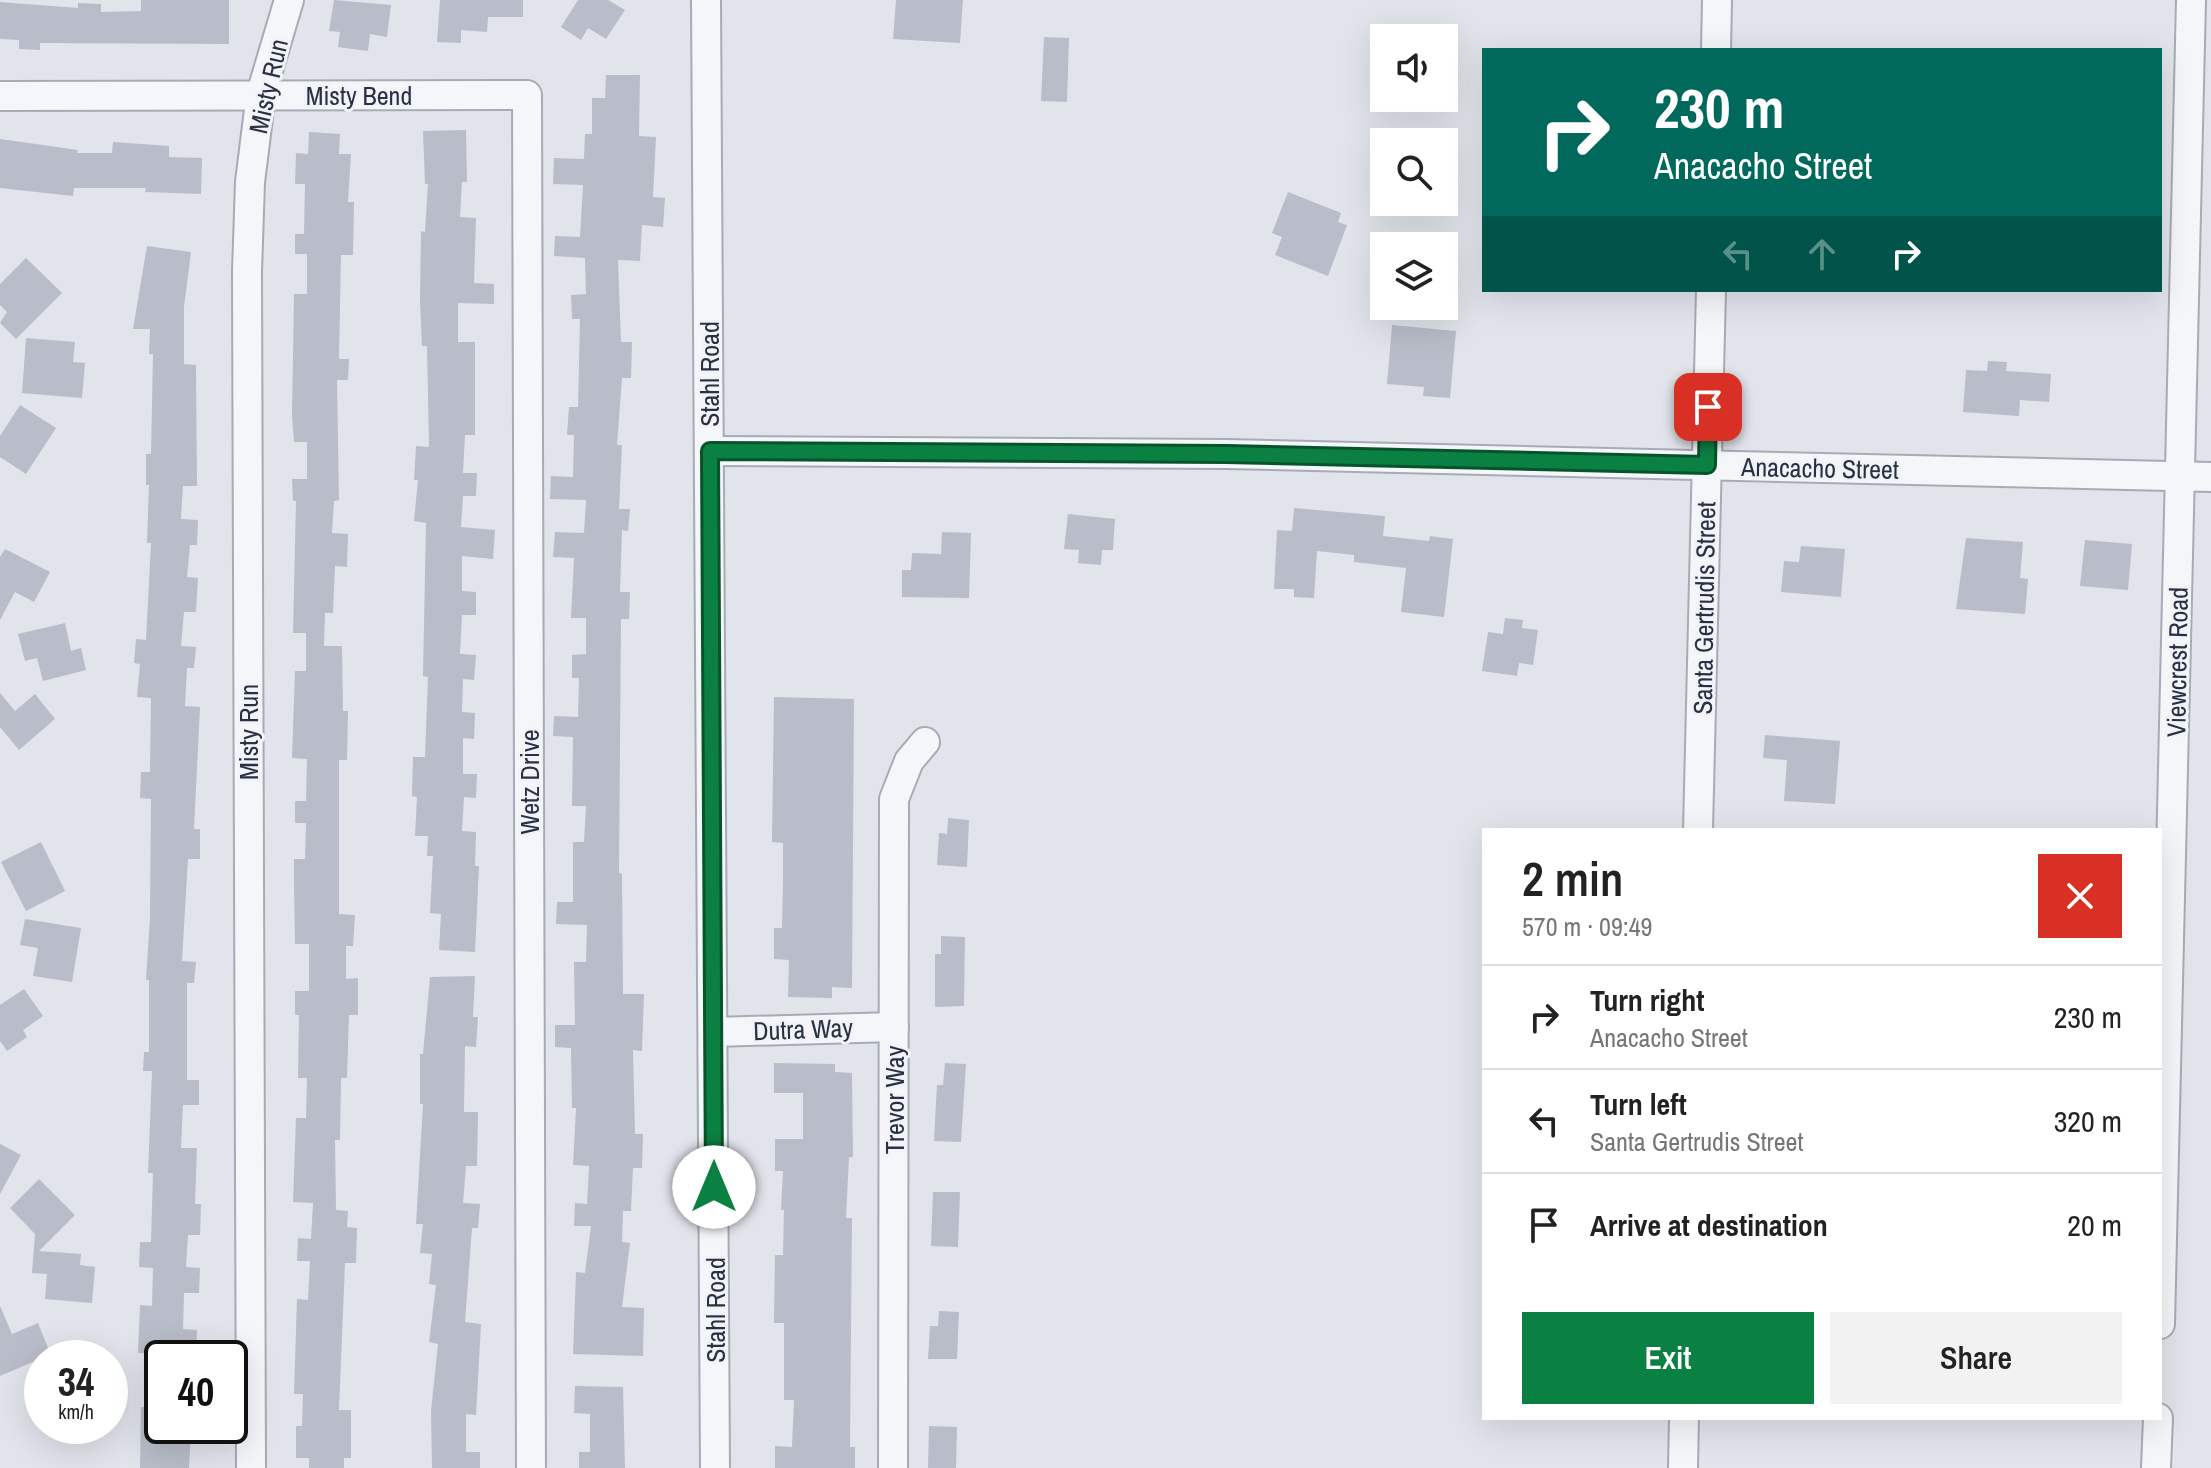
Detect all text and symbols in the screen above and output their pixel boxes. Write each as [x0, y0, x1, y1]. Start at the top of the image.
map controls [1370, 24, 1458, 320]
button: sound [1370, 24, 1458, 112]
street label: Misty Run [240, 35, 296, 137]
text: 230 m [1654, 70, 1784, 145]
street label: Misty Bend [306, 78, 412, 113]
icon: right [1522, 80, 1626, 184]
button: search [1370, 128, 1458, 216]
text: Anacacho Street [1654, 142, 1872, 190]
button: layers [1370, 232, 1458, 320]
icon: left [1716, 232, 1760, 276]
icon: ahead [1800, 232, 1844, 276]
icon: right [1884, 232, 1928, 276]
street label: Stahl Road [692, 321, 727, 427]
pin [1674, 373, 1742, 441]
icon: arrive [1686, 385, 1730, 429]
street label: Anacacho Street [1740, 449, 1899, 487]
street label: Santa Gertrudis Street [1685, 501, 1723, 715]
street label: Viewcrest Road [2158, 587, 2196, 737]
street label: Misty Run [231, 684, 266, 780]
street label: Wetz Drive [512, 729, 547, 835]
text: 2 min [1522, 846, 1623, 911]
button: close [2038, 854, 2122, 938]
text: 570 m · 09:49 [1522, 909, 1652, 944]
text: Turn right [1590, 980, 1704, 1020]
icon: right [1522, 995, 1566, 1039]
text: 230 m [2054, 997, 2122, 1037]
street label: Dutra Way [752, 1010, 854, 1048]
text: Anacacho Street [1590, 1020, 1748, 1055]
street label: Trevor Way [877, 1045, 912, 1154]
text: Turn left [1590, 1084, 1687, 1124]
icon: left [1522, 1099, 1566, 1143]
text: 320 m [2054, 1101, 2122, 1141]
text: Santa Gertrudis Street [1590, 1124, 1803, 1159]
position arrow [672, 1145, 756, 1229]
icon: arrive [1522, 1203, 1566, 1247]
text: Arrive at destination [1590, 1205, 1828, 1245]
text: 20 m [2067, 1205, 2122, 1245]
street label: Stahl Road [698, 1257, 733, 1363]
button: Exit [1522, 1312, 1814, 1404]
button: Share [1830, 1312, 2122, 1404]
speed limit sign: 40 [144, 1340, 248, 1444]
text: 34 [58, 1355, 94, 1408]
text: km/h [58, 1398, 94, 1425]

